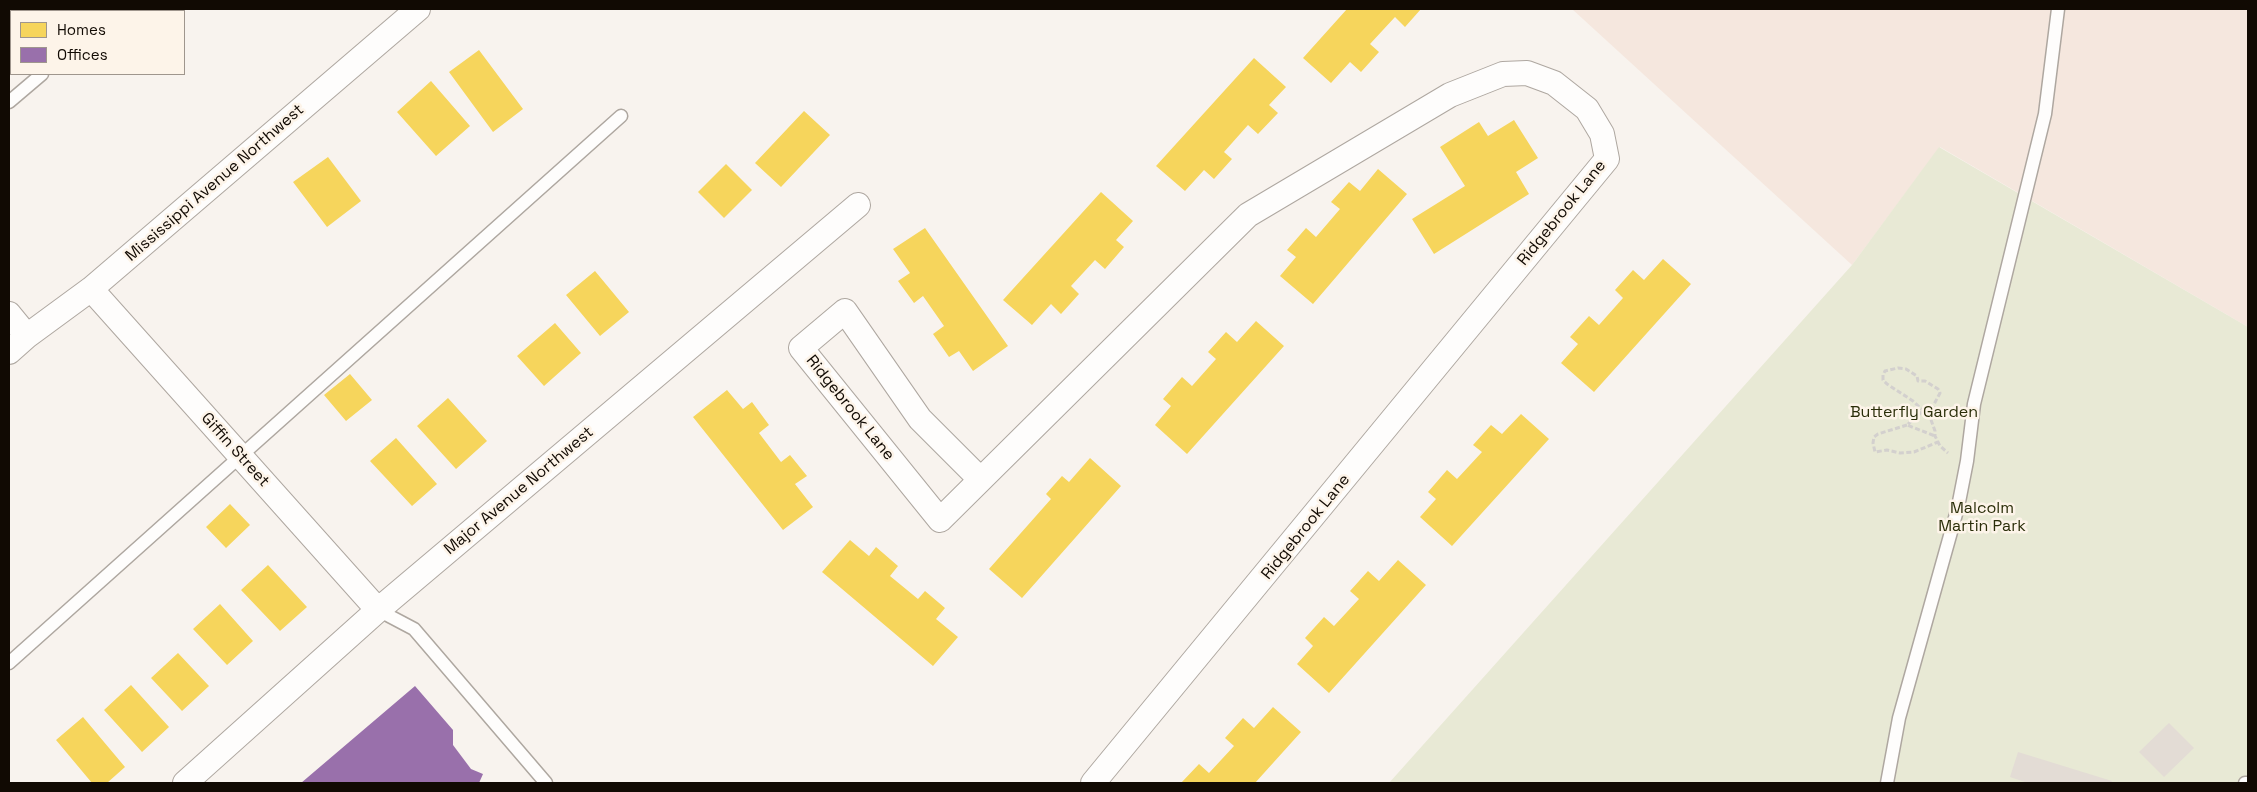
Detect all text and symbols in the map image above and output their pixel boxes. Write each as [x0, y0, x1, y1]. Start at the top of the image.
legend [10, 10, 185, 75]
text: Homes [57, 20, 106, 39]
text: Offices [57, 45, 108, 64]
street label: Mississippi Avenue Northwest [122, 100, 308, 266]
street label: Ridgebrook Lane [1514, 157, 1610, 269]
street label: Ridgebrook Lane [802, 352, 898, 464]
park label: Butterfly Garden [1850, 403, 1978, 423]
street label: Giffin Street [197, 409, 273, 491]
street label: Major Avenue Northwest [440, 423, 598, 559]
street label: Ridgebrook Lane [1258, 471, 1354, 583]
park label: Malcolm Martin Park [1938, 499, 2026, 537]

